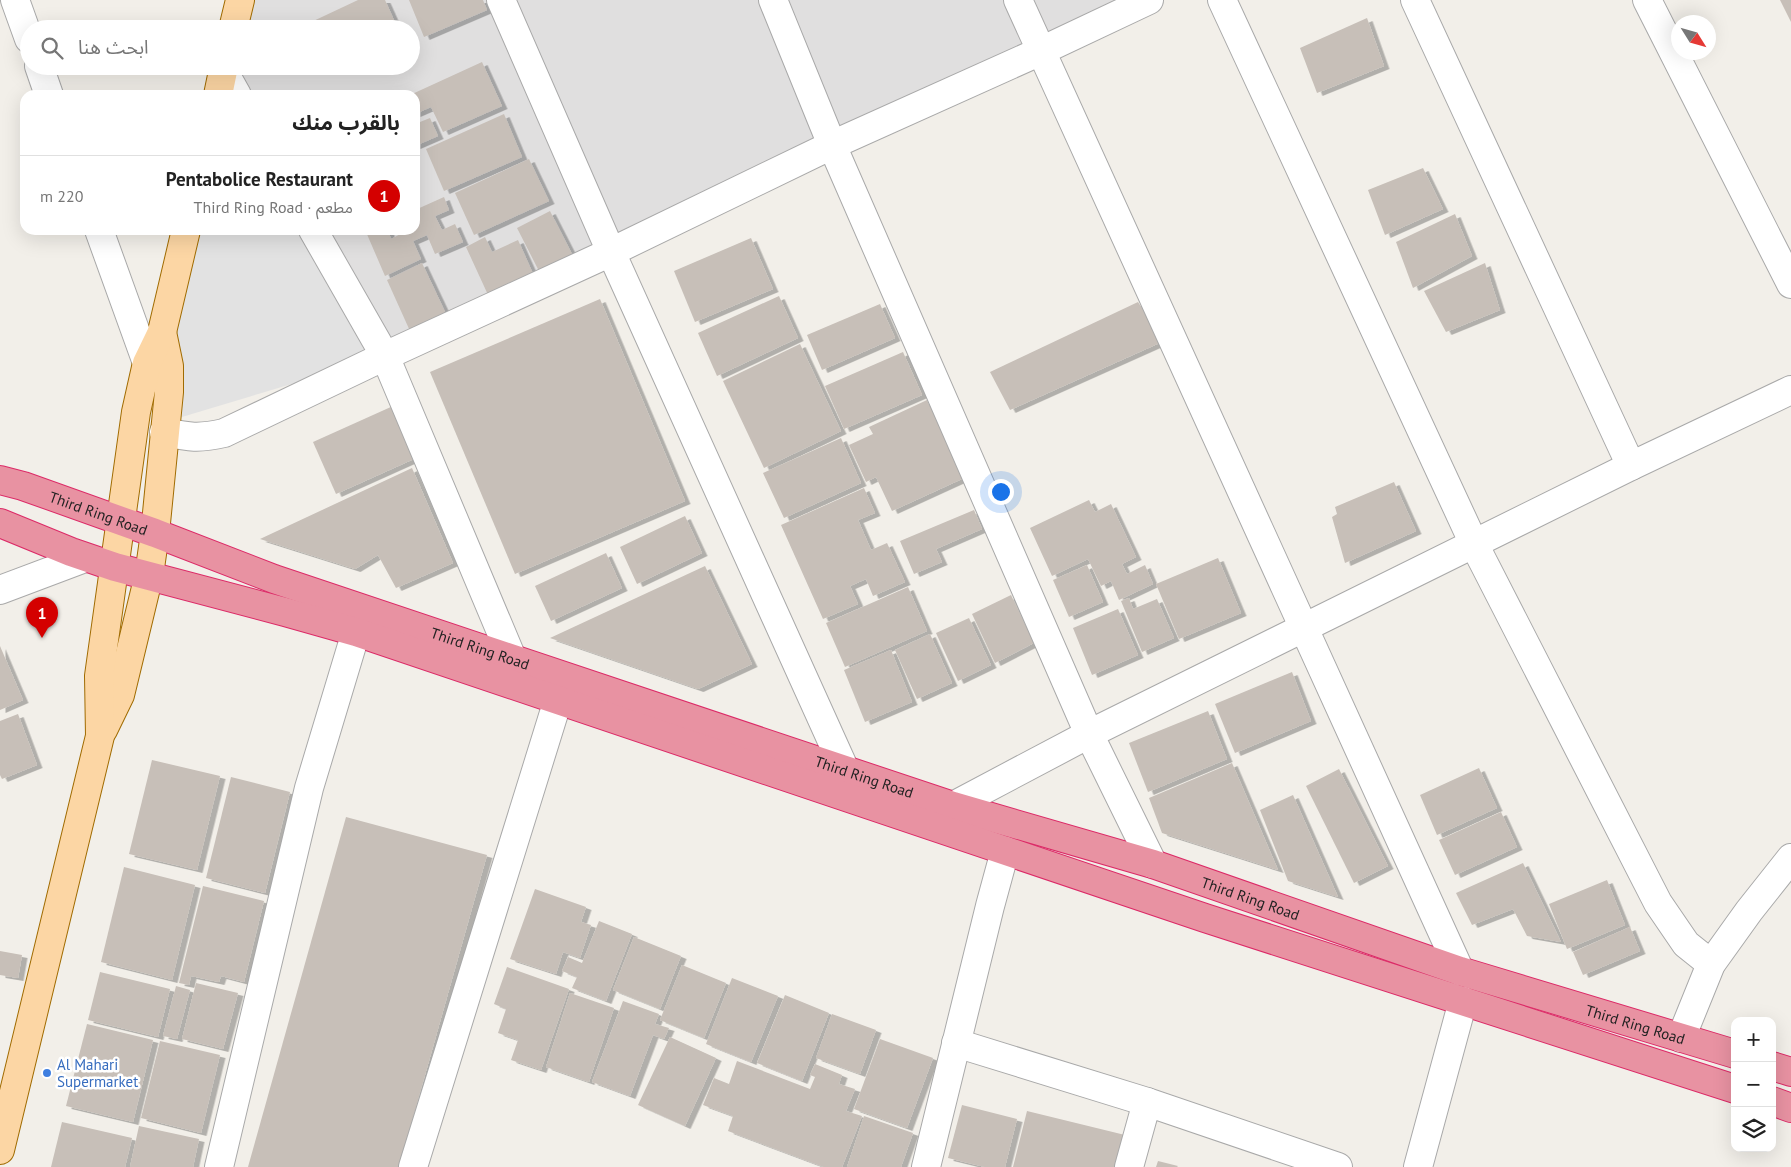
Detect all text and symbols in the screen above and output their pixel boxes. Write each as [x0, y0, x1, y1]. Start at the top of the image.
north arrow [1671, 15, 1716, 60]
search box [20, 20, 420, 75]
icon: search [38, 34, 66, 62]
text: ابحث هنا [78, 35, 149, 59]
text: بالقرب منك [292, 109, 400, 136]
text: Pentabolice Restaurant [166, 167, 353, 191]
text: 220 m [40, 186, 83, 206]
text: 1 [379, 186, 389, 206]
text: مطعم · Third Ring Road [194, 197, 353, 217]
your location [988, 479, 1014, 505]
street label: Third Ring Road [47, 487, 150, 539]
pin: 1 [26, 597, 58, 638]
street label: Third Ring Road [429, 623, 532, 673]
street label: Third Ring Road [813, 751, 916, 802]
street label: Third Ring Road [1199, 872, 1302, 924]
street label: Third Ring Road [1583, 1000, 1687, 1048]
map controls [1731, 1017, 1776, 1152]
button: + [1731, 1017, 1776, 1062]
place label: Al Mahari Supermarket [57, 1055, 138, 1091]
button: − [1731, 1062, 1776, 1107]
marker: Al Mahari Supermarket [41, 1067, 53, 1079]
button: layers [1731, 1107, 1776, 1152]

